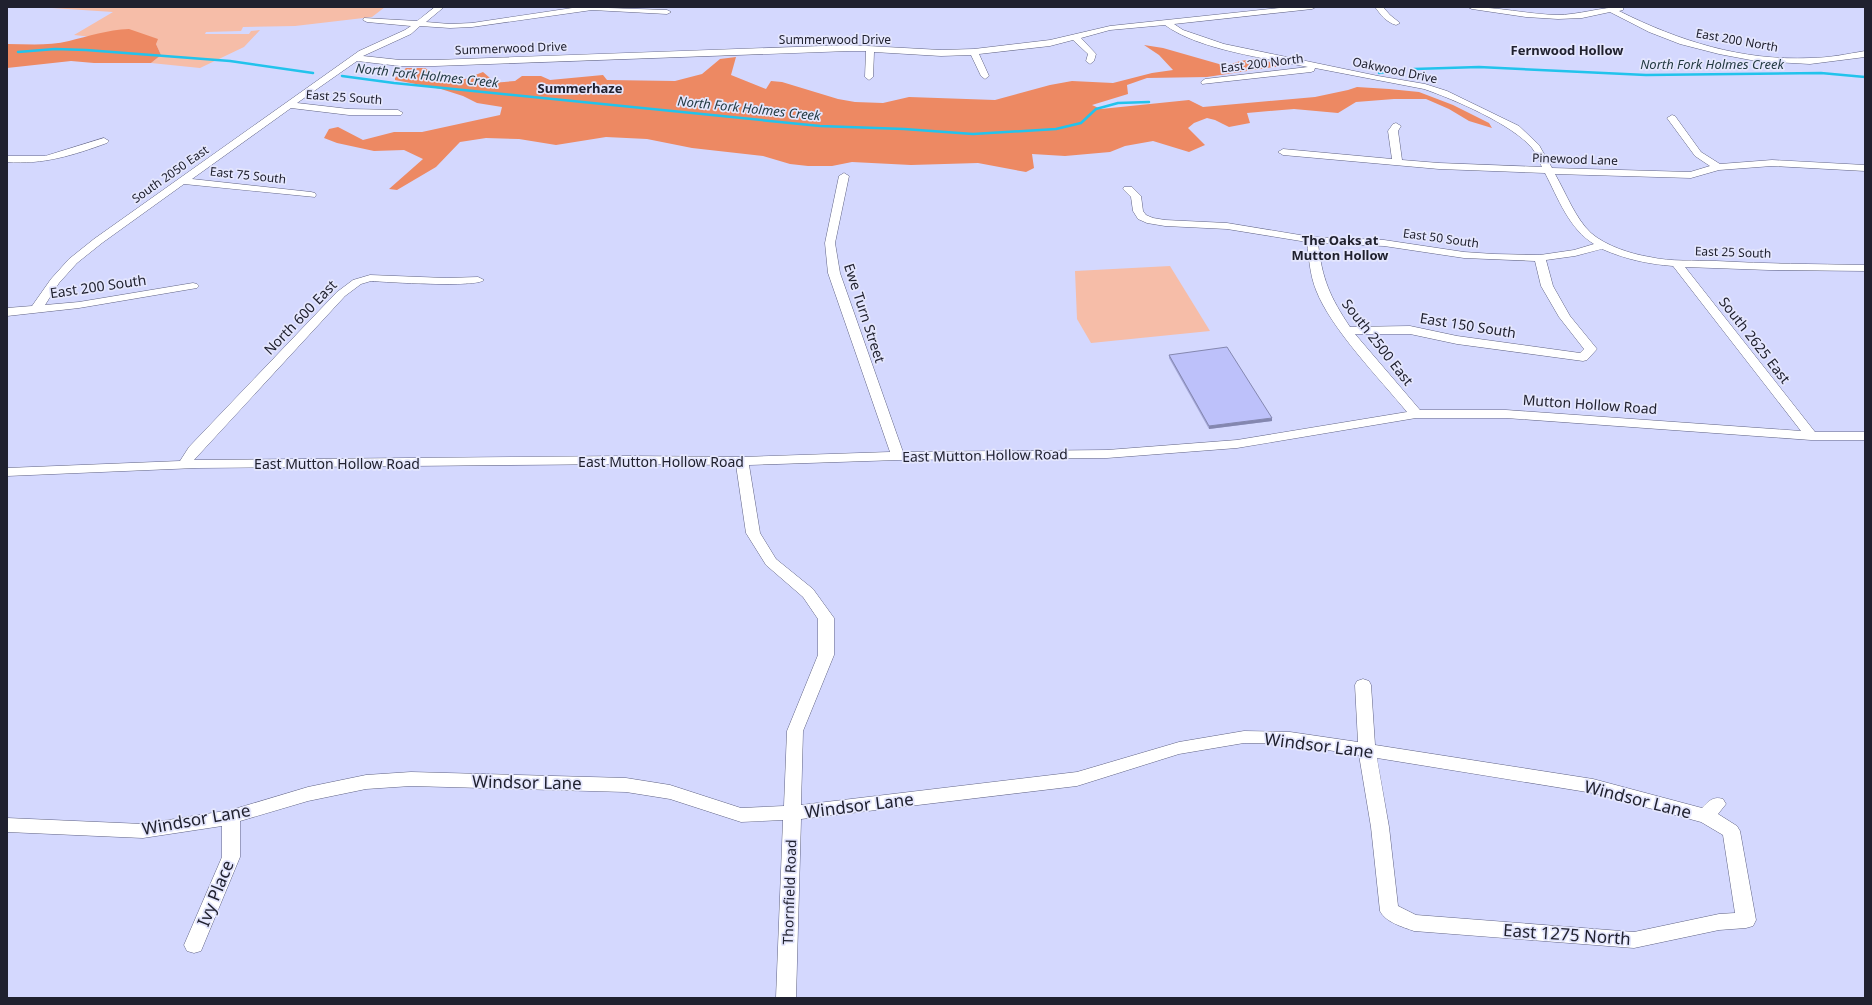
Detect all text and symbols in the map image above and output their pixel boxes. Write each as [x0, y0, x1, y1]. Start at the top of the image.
street label: East 200 North [1694, 24, 1780, 56]
street label: Summerwood Drive [779, 31, 891, 48]
street label: Summerwood Drive [455, 38, 568, 58]
district label: Fernwood Hollow [1511, 41, 1623, 59]
street label: East 200 North [1220, 49, 1304, 77]
street label: Oakwood Drive [1351, 53, 1439, 87]
water label: North Fork Holmes Creek [1640, 55, 1784, 73]
water label: North Fork Holmes Creek [355, 59, 500, 92]
district label: Summerhaze [538, 79, 623, 97]
street label: East 25 South [305, 86, 383, 108]
water label: North Fork Holmes Creek [677, 92, 822, 125]
street label: South 2050 East [128, 141, 212, 207]
street label: Pinewood Lane [1532, 149, 1618, 169]
street label: East 75 South [209, 163, 287, 187]
street label: East 50 South [1402, 224, 1480, 252]
district label: The Oaks at Mutton Hollow [1292, 231, 1388, 264]
street label: East 25 South [1694, 242, 1772, 262]
street label: Ewe Turn Street [840, 261, 890, 365]
street label: East 200 South [49, 270, 147, 302]
street label: North 600 East [259, 275, 341, 359]
street label: South 2625 East [1715, 293, 1795, 387]
street label: South 2500 East [1338, 295, 1418, 389]
street label: East 150 South [1419, 308, 1517, 342]
street label: Mutton Hollow Road [1522, 390, 1658, 418]
street label: East Mutton Hollow Road [902, 444, 1068, 466]
street label: East Mutton Hollow Road [578, 452, 744, 471]
street label: East Mutton Hollow Road [254, 454, 420, 473]
street label: Windsor Lane [1263, 727, 1375, 763]
street label: Windsor Lane [472, 770, 582, 794]
street label: Windsor Lane [1582, 775, 1694, 823]
street label: Windsor Lane [803, 787, 915, 823]
street label: Windsor Lane [140, 798, 252, 840]
street label: Thornfield Road [778, 839, 800, 945]
street label: Ivy Place [191, 856, 239, 930]
street label: East 1275 North [1502, 918, 1632, 950]

